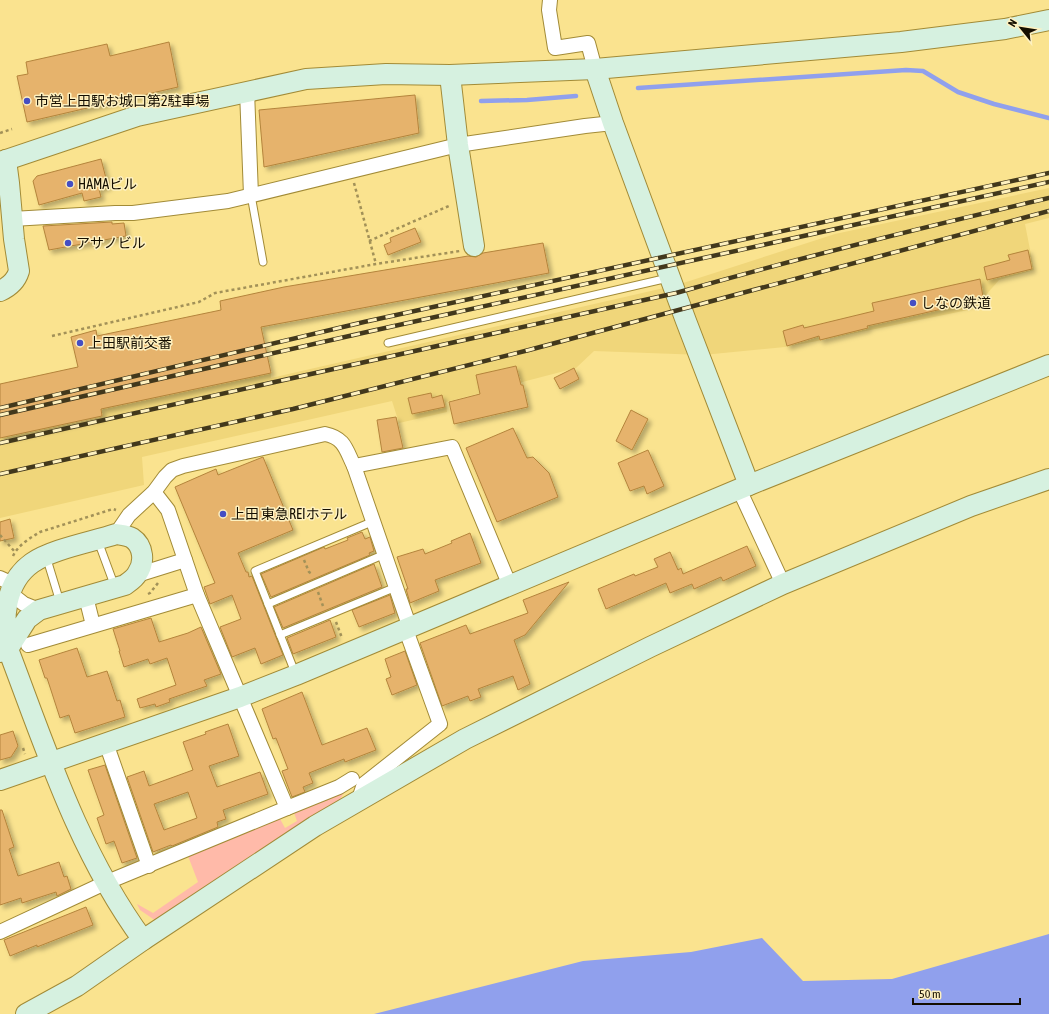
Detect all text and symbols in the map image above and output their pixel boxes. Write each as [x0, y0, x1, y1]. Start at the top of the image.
north arrow [1001, 8, 1041, 48]
text: N [1006, 17, 1019, 29]
place label: 市営上田駅お城口第2駐車場 [35, 93, 210, 109]
marker: 市営上田駅お城口第2駐車場 [22, 96, 32, 106]
place label: HAMAビル [78, 176, 137, 192]
marker: HAMAビル [65, 179, 75, 189]
place label: アサノビル [76, 235, 146, 251]
marker: アサノビル [63, 238, 73, 248]
place label: しなの鉄道 [921, 295, 991, 311]
marker: しなの鉄道 [908, 298, 918, 308]
place label: 上田駅前交番 [88, 335, 172, 351]
marker: 上田駅前交番 [75, 338, 85, 348]
place label: 上田 東急REIホテル [231, 506, 347, 522]
marker: 上田 東急REIホテル [218, 509, 228, 519]
scale bar [913, 980, 1020, 1006]
text: 50 m [919, 987, 941, 1001]

